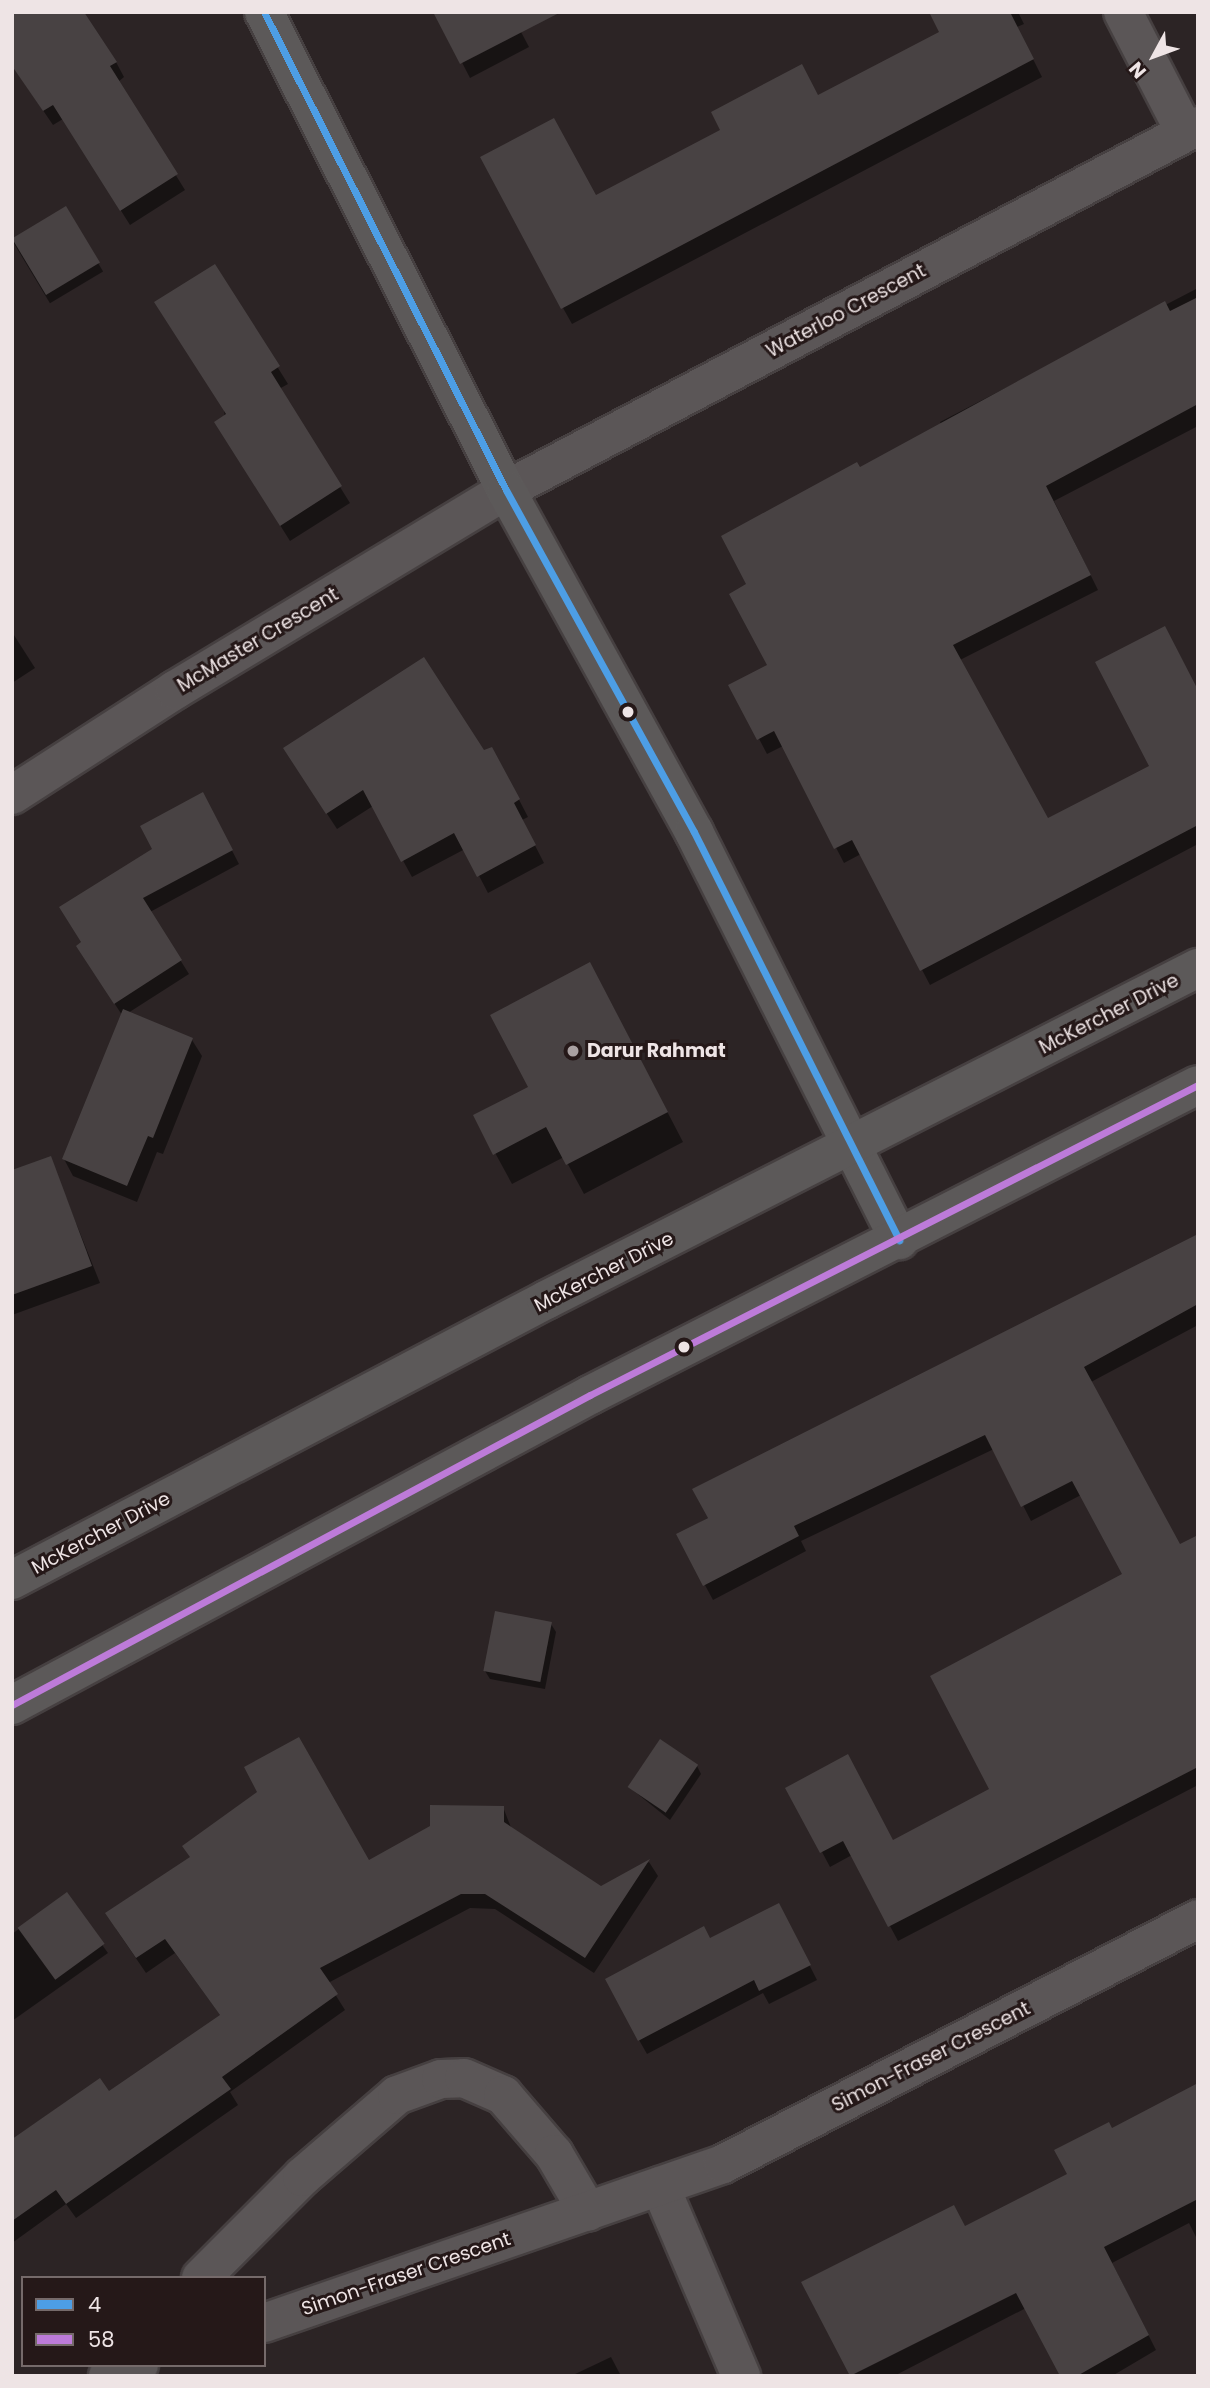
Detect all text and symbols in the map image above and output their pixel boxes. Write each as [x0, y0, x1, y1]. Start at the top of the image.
north arrow [1119, 21, 1189, 91]
text: N [1123, 56, 1153, 84]
street label: Waterloo Crescent [762, 259, 930, 363]
street label: McMaster Crescent [173, 583, 343, 697]
unlabelled marker [621, 705, 635, 719]
street label: McKercher Drive [1035, 969, 1183, 1059]
place label: Darur Rahmat [587, 1040, 726, 1062]
marker: Darur Rahmat [565, 1043, 581, 1059]
street label: McKercher Drive [530, 1227, 678, 1317]
unlabelled marker [677, 1340, 691, 1354]
street label: McKercher Drive [28, 1487, 174, 1579]
street label: Simon-Fraser Crescent [828, 1997, 1034, 2117]
street label: Simon-Fraser Crescent [299, 2228, 513, 2320]
legend [21, 2276, 266, 2367]
text: 4 [88, 2290, 101, 2319]
text: 58 [88, 2325, 114, 2354]

